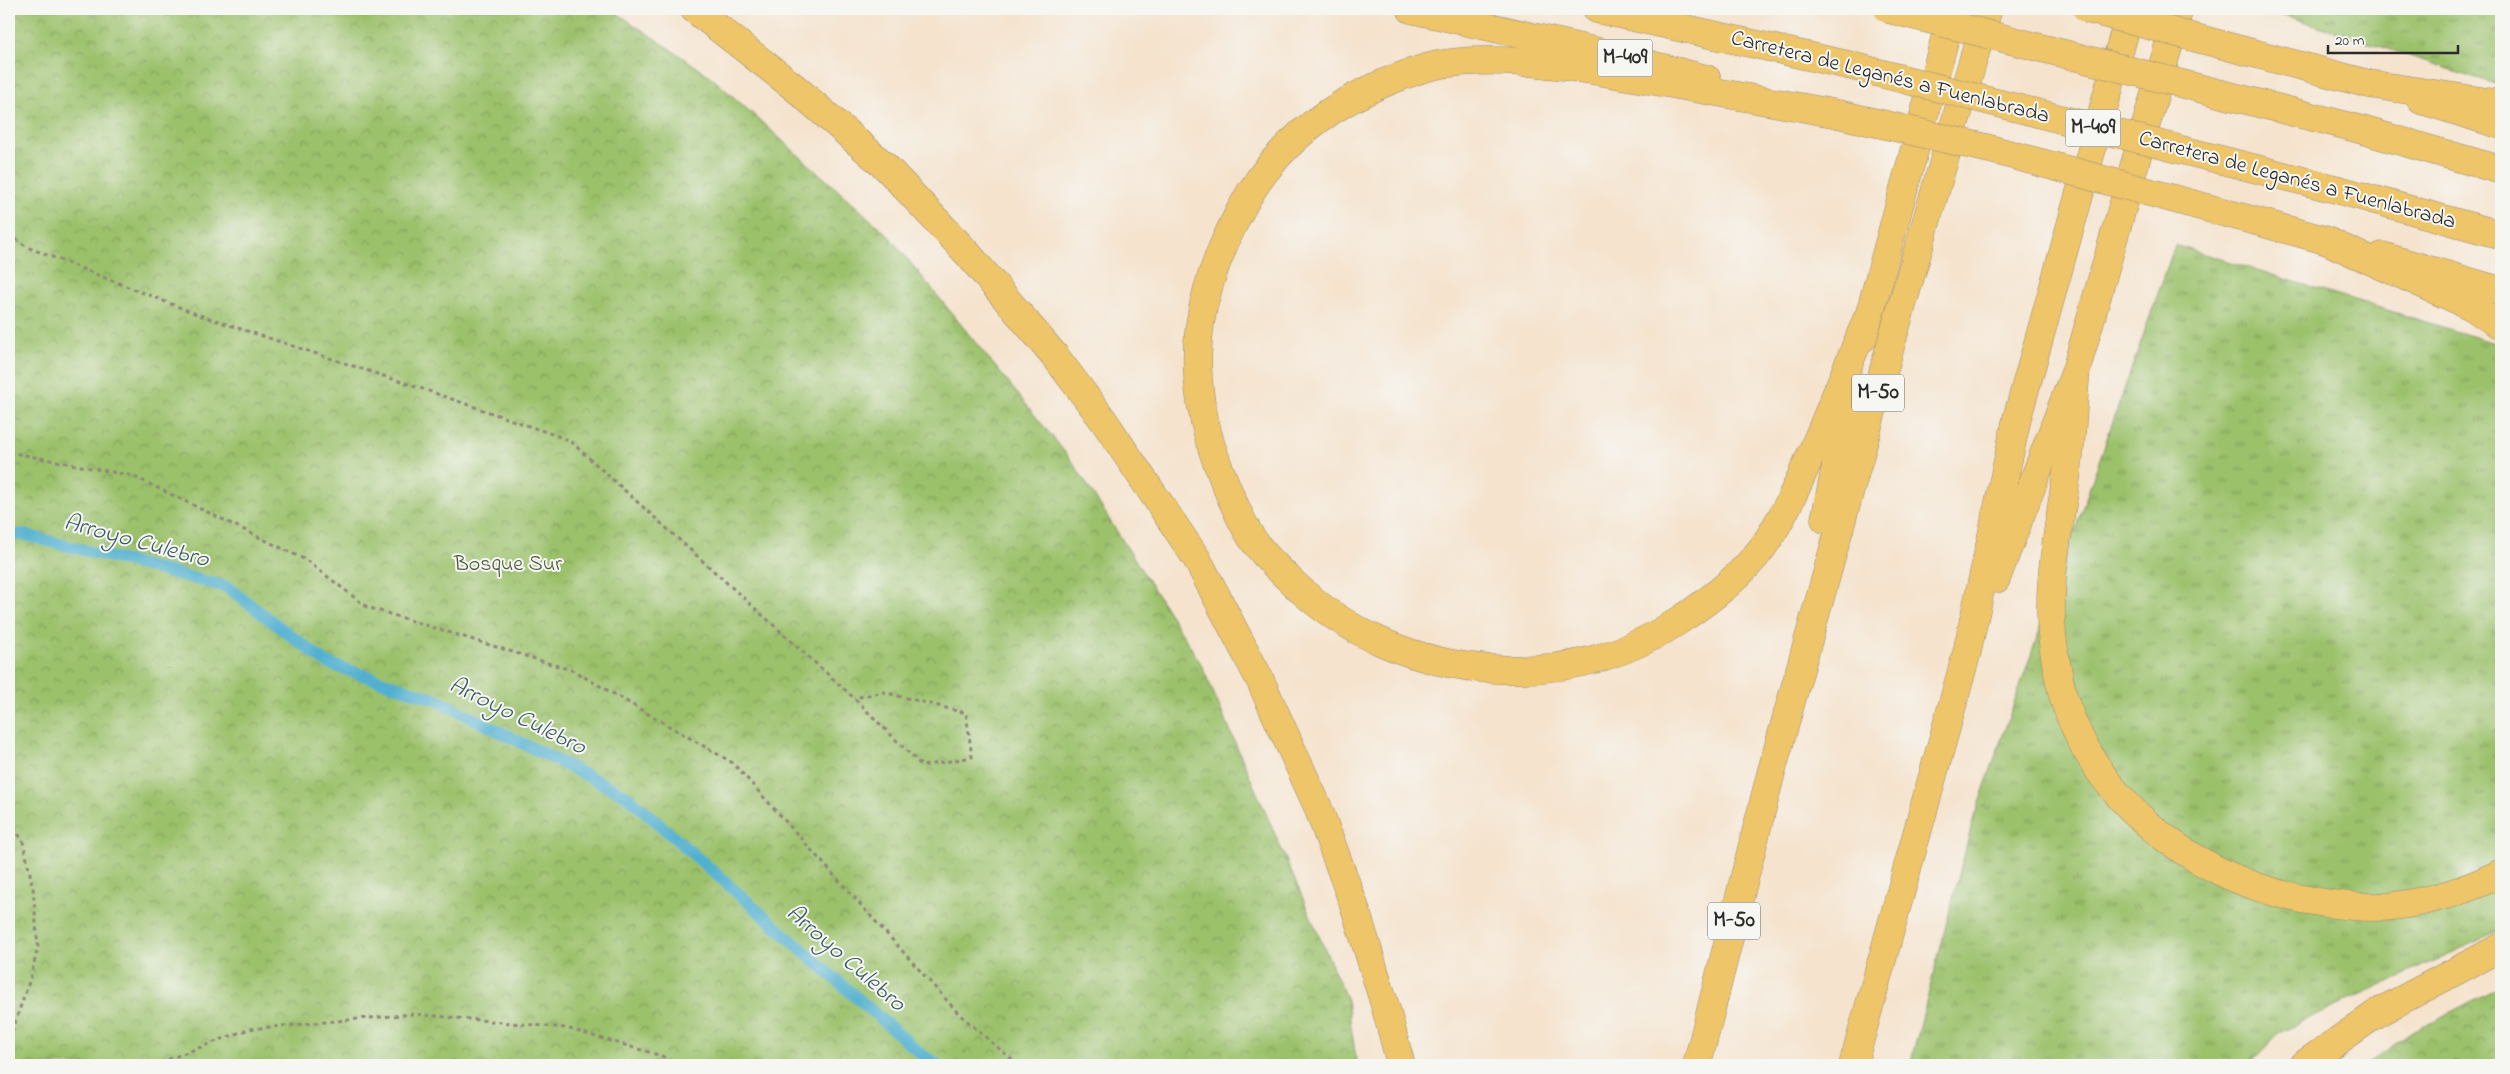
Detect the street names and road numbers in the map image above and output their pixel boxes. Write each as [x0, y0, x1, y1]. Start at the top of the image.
street label: Carretera de Leganés a Fuenlabrada [1727, 23, 2053, 134]
road number: M-409 [1598, 40, 1652, 76]
road number: M-409 [2066, 110, 2120, 146]
street label: Carretera de Leganés a Fuenlabrada [2135, 123, 2459, 240]
road number: M-50 [1852, 374, 1904, 412]
road number: M-50 [1708, 902, 1760, 939]

